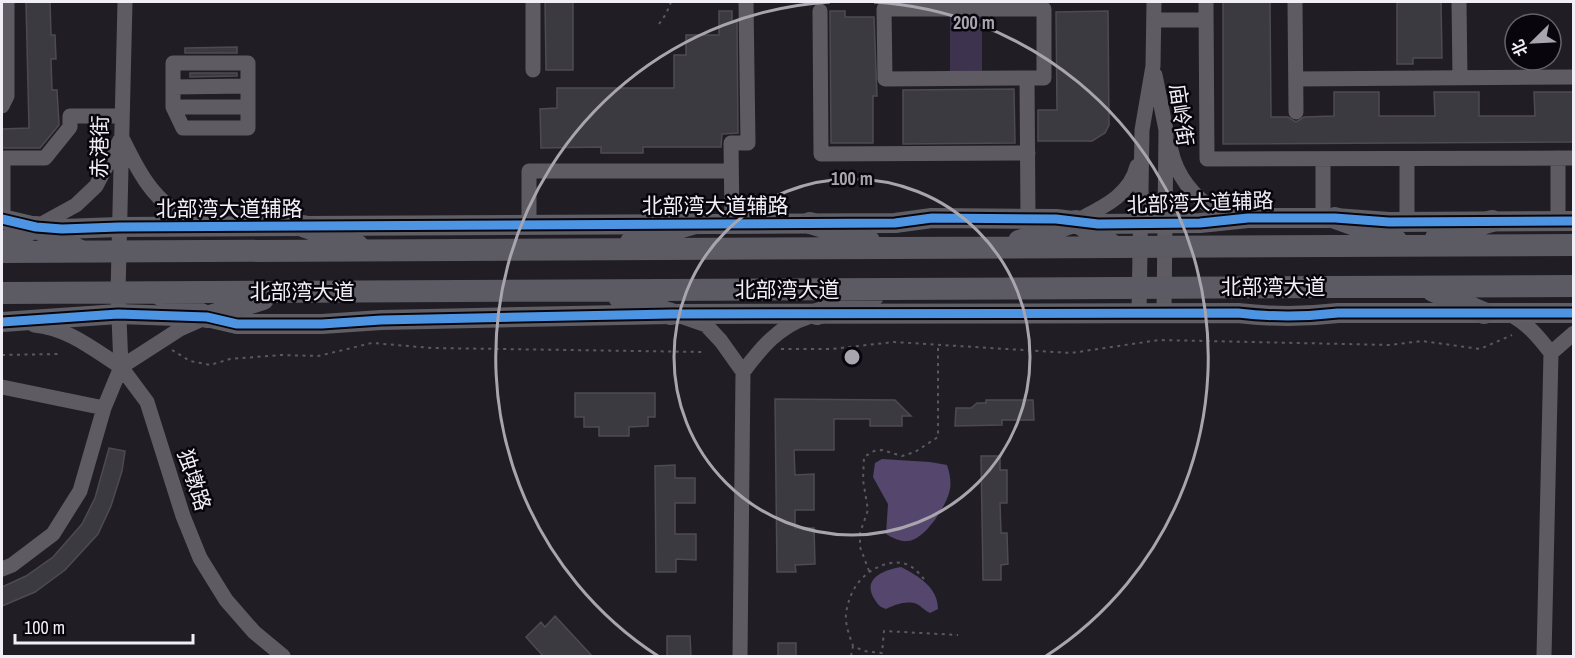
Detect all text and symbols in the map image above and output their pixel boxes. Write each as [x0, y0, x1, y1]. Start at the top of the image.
text: 200 m [953, 10, 995, 35]
north arrow [1503, 12, 1563, 72]
text: 北 [1506, 36, 1533, 60]
street label: 庙岭街 [1163, 82, 1200, 148]
street label: 赤港街 [84, 115, 115, 179]
text: 100 m [831, 166, 873, 191]
street label: 北部湾大道辅路 [1126, 185, 1274, 220]
street label: 北部湾大道辅路 [642, 191, 789, 220]
street label: 北部湾大道辅路 [156, 194, 303, 223]
street label: 北部湾大道 [1221, 272, 1326, 301]
street label: 北部湾大道 [735, 275, 840, 304]
street label: 北部湾大道 [250, 277, 355, 306]
centre of rings [842, 347, 862, 367]
street label: 独墩路 [171, 445, 218, 514]
scale bar [15, 607, 194, 645]
text: 100 m [24, 615, 65, 640]

